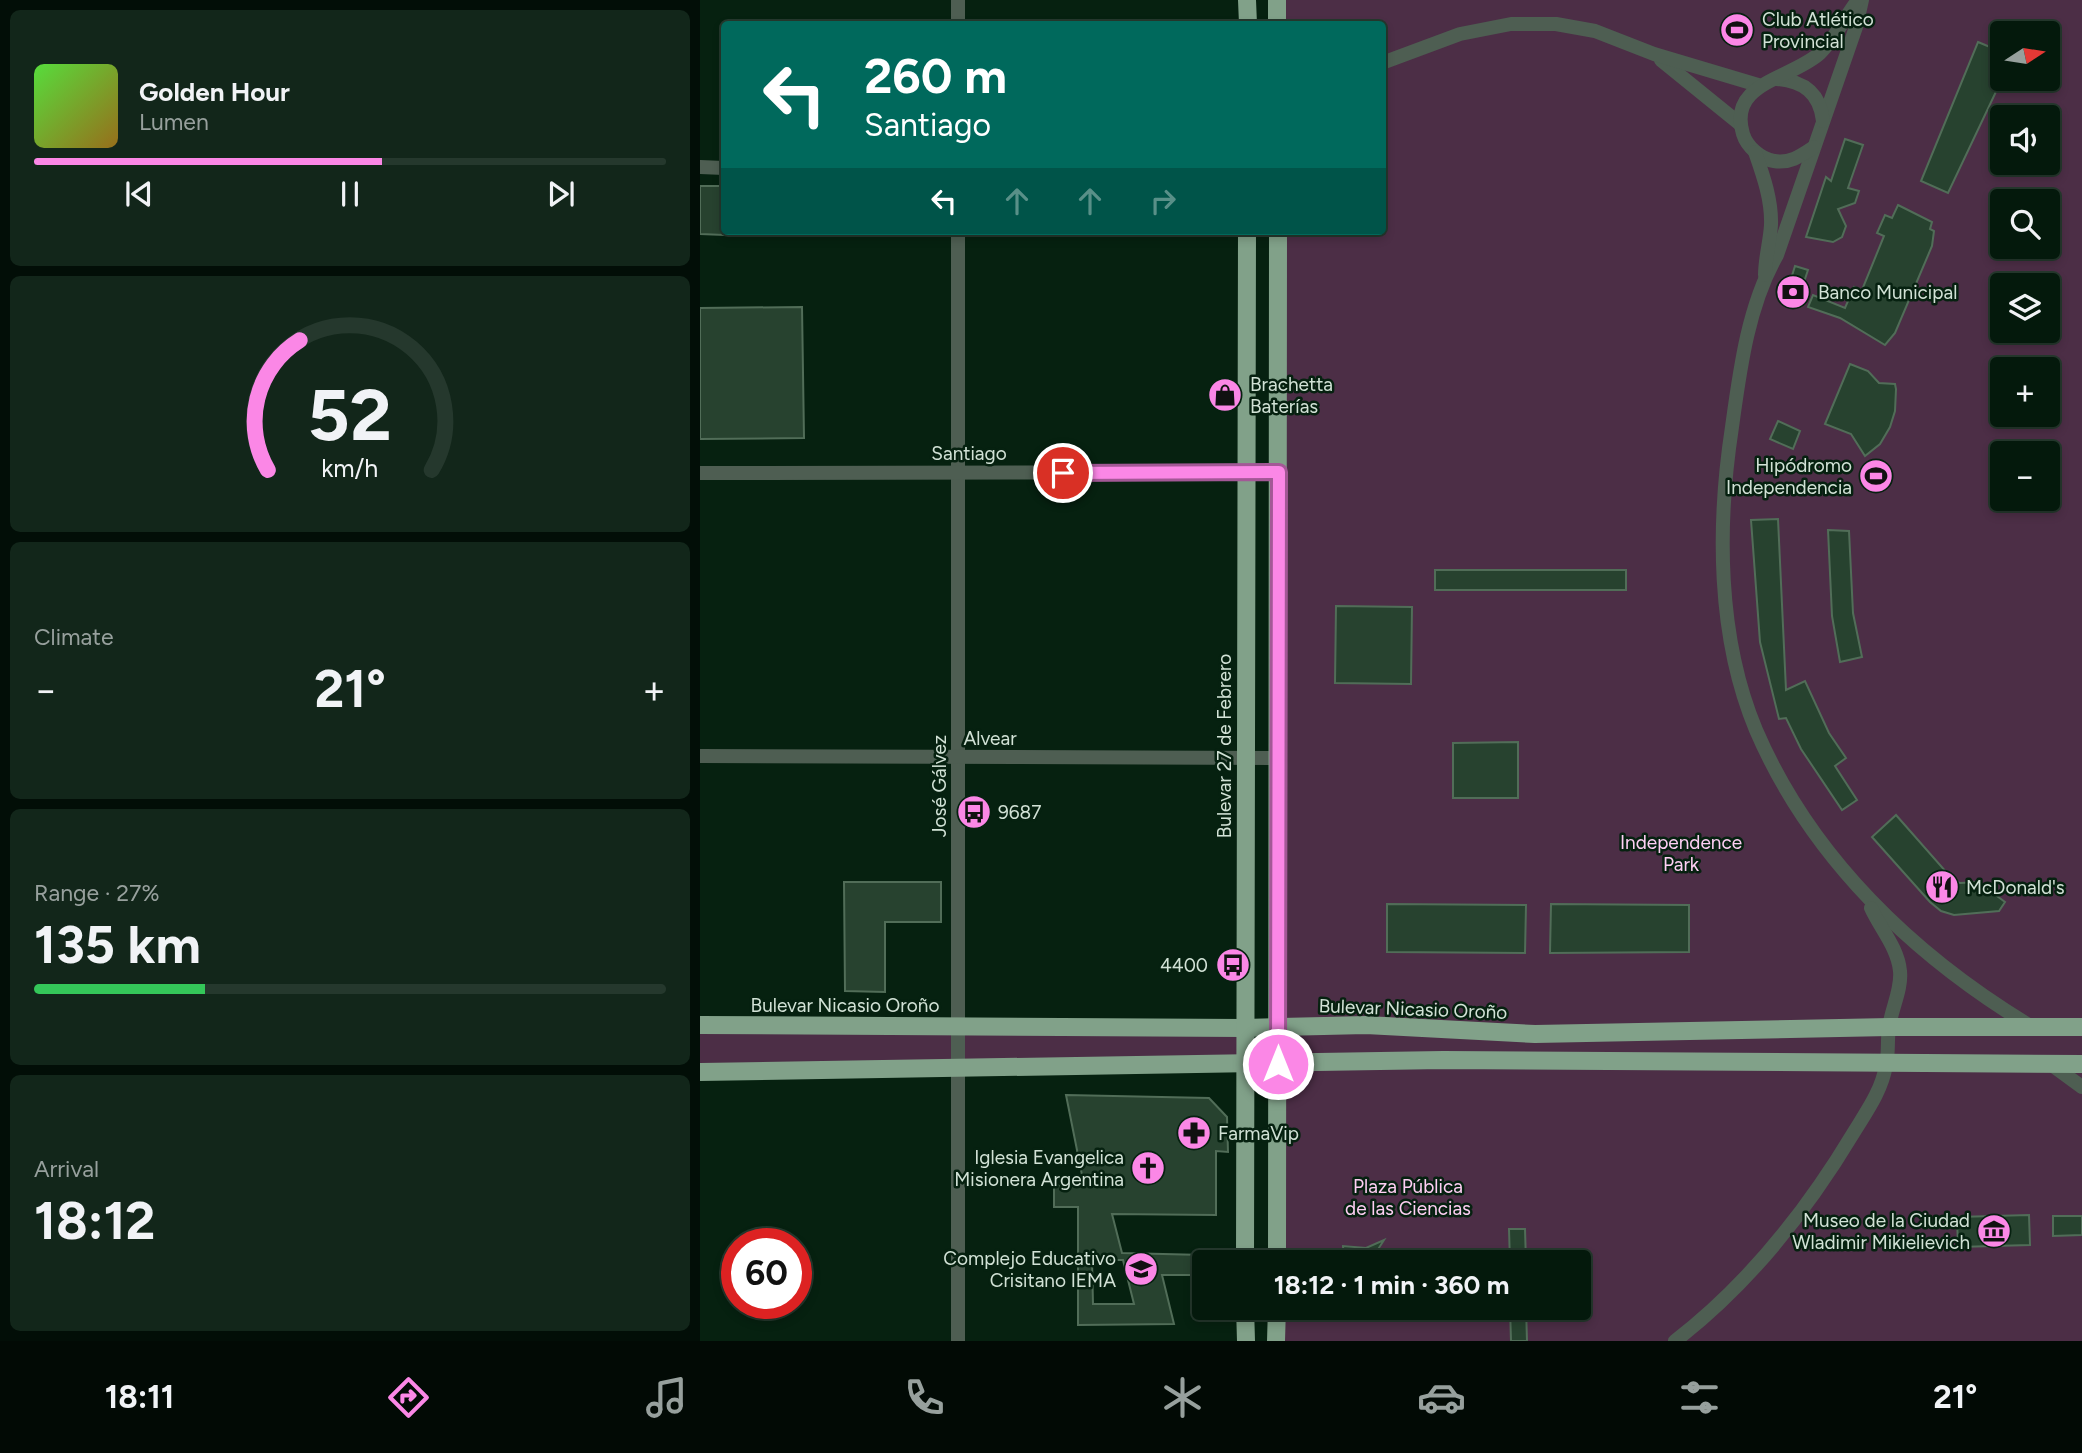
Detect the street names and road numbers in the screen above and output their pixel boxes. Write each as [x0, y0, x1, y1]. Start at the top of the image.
street label: Santiago [931, 442, 1007, 465]
street label: Bulevar 27 de Febrero [1213, 654, 1236, 838]
street label: Alvear [963, 727, 1017, 750]
street label: José Gálvez [928, 735, 951, 837]
street label: Bulevar Nicasio Oroño [751, 994, 939, 1017]
street label: Bulevar Nicasio Oroño [1318, 994, 1508, 1024]

